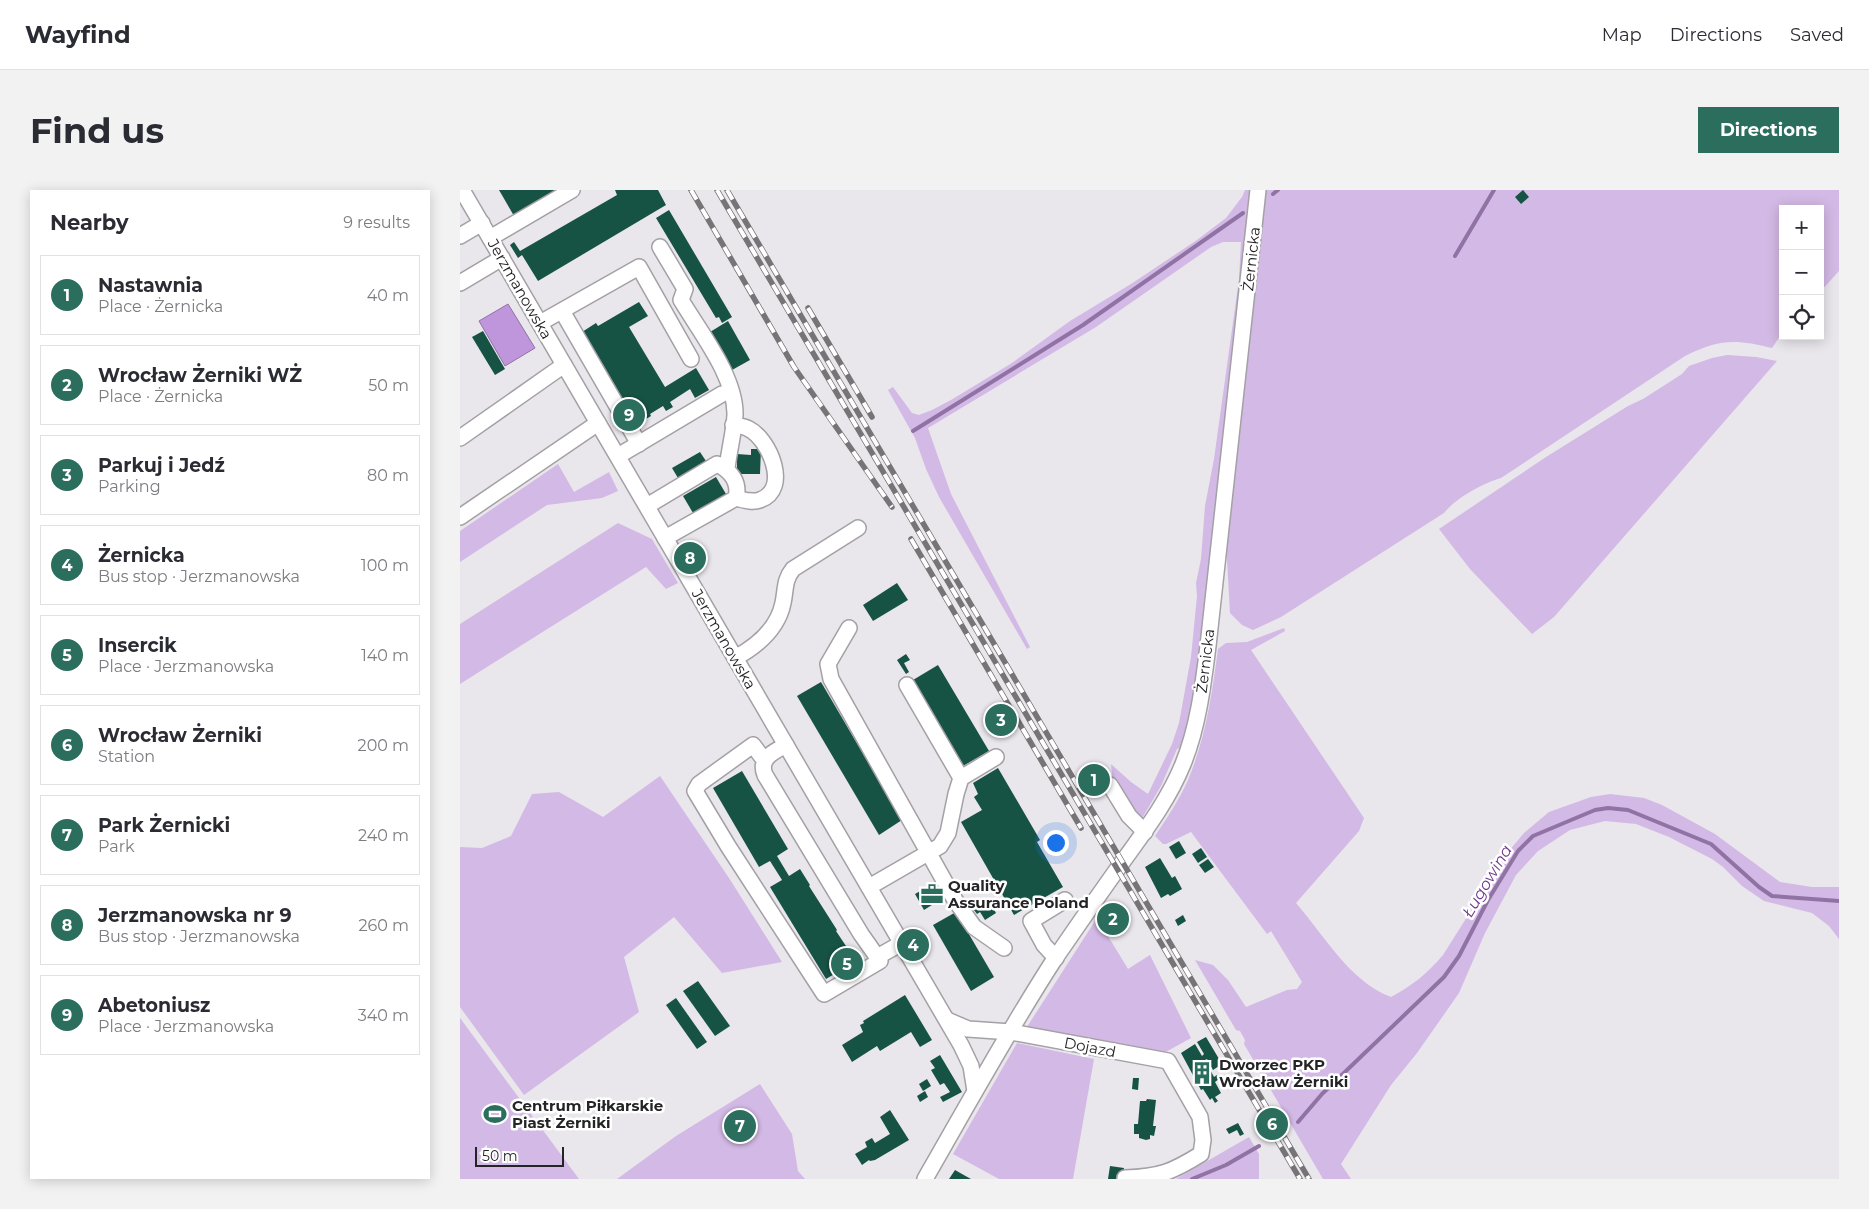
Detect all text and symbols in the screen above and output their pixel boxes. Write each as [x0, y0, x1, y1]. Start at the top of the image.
text: Wayfind [25, 20, 131, 49]
text: Map [1602, 24, 1642, 46]
text: Directions [1670, 24, 1762, 46]
text: Saved [1790, 24, 1844, 46]
button: Directions [1698, 107, 1839, 153]
text: Find us [30, 109, 164, 152]
map controls [1779, 205, 1824, 340]
button: + [1779, 205, 1824, 250]
text: Nearby [50, 210, 129, 235]
text: 9 results [343, 213, 410, 232]
street label: Żernicka [1238, 226, 1264, 292]
street label: Jerzmanowska [483, 235, 556, 342]
button: − [1779, 250, 1824, 295]
text: Nastawnia [98, 274, 203, 297]
text: 1 [64, 286, 70, 305]
text: 40 m [367, 286, 409, 305]
button: locate [1779, 295, 1824, 340]
text: Place · Żernicka [98, 297, 223, 316]
text: Wrocław Żerniki WŻ [98, 364, 302, 387]
text: 2 [62, 376, 72, 395]
text: 50 m [368, 376, 409, 395]
text: Place · Żernicka [98, 387, 223, 406]
pin: 9 [613, 396, 645, 434]
text: Parkuj i Jedź [98, 454, 225, 477]
text: 3 [62, 466, 72, 485]
text: 80 m [367, 466, 409, 485]
text: Parking [98, 477, 161, 496]
pin: 8 [674, 539, 706, 577]
text: Żernicka [98, 544, 185, 567]
text: 4 [61, 556, 73, 575]
text: 100 m [361, 556, 409, 575]
text: Bus stop · Jerzmanowska [98, 567, 300, 586]
street label: Jerzmanowska [687, 585, 760, 692]
street label: Żernicka [1192, 628, 1218, 694]
text: Insercik [98, 634, 177, 657]
text: 5 [62, 646, 72, 665]
text: 140 m [361, 646, 409, 665]
text: Place · Jerzmanowska [98, 657, 274, 676]
pin: 3 [985, 701, 1017, 739]
text: Wrocław Żerniki [98, 724, 262, 747]
text: 6 [62, 736, 72, 755]
text: 200 m [358, 736, 409, 755]
text: Station [98, 747, 155, 766]
pin: 1 [1078, 761, 1110, 799]
text: Park Żernicki [98, 814, 230, 837]
text: 7 [62, 826, 72, 845]
text: 240 m [358, 826, 409, 845]
your location [1043, 830, 1069, 856]
text: Park [98, 837, 135, 856]
water label: Ługowina [1458, 841, 1516, 921]
place label: Quality Assurance Poland [947, 876, 1089, 912]
office icon: Quality Assurance Poland [919, 881, 945, 907]
pin: 2 [1097, 900, 1129, 938]
text: Jerzmanowska nr 9 [98, 904, 292, 927]
text: 8 [62, 916, 72, 935]
text: 260 m [358, 916, 409, 935]
pin: 4 [897, 926, 929, 964]
text: Bus stop · Jerzmanowska [98, 927, 300, 946]
pin: 5 [831, 945, 863, 983]
text: Abetoniusz [98, 994, 210, 1017]
text: 9 [62, 1006, 72, 1025]
text: 340 m [358, 1006, 409, 1025]
text: Place · Jerzmanowska [98, 1017, 274, 1036]
street label: Dojazd [1062, 1033, 1118, 1061]
place label: Dworzec PKP Wrocław Żerniki [1219, 1055, 1348, 1091]
building icon: Dworzec PKP Wrocław Żerniki [1189, 1060, 1215, 1086]
place label: Centrum Piłkarskie Piast Żerniki [512, 1096, 663, 1132]
sports icon: Centrum Piłkarskie Piast Żerniki [482, 1101, 508, 1127]
pin: 6 [1256, 1105, 1288, 1143]
pin: 7 [724, 1107, 756, 1145]
scale bar [475, 1144, 564, 1167]
text: 50 m [482, 1147, 518, 1165]

